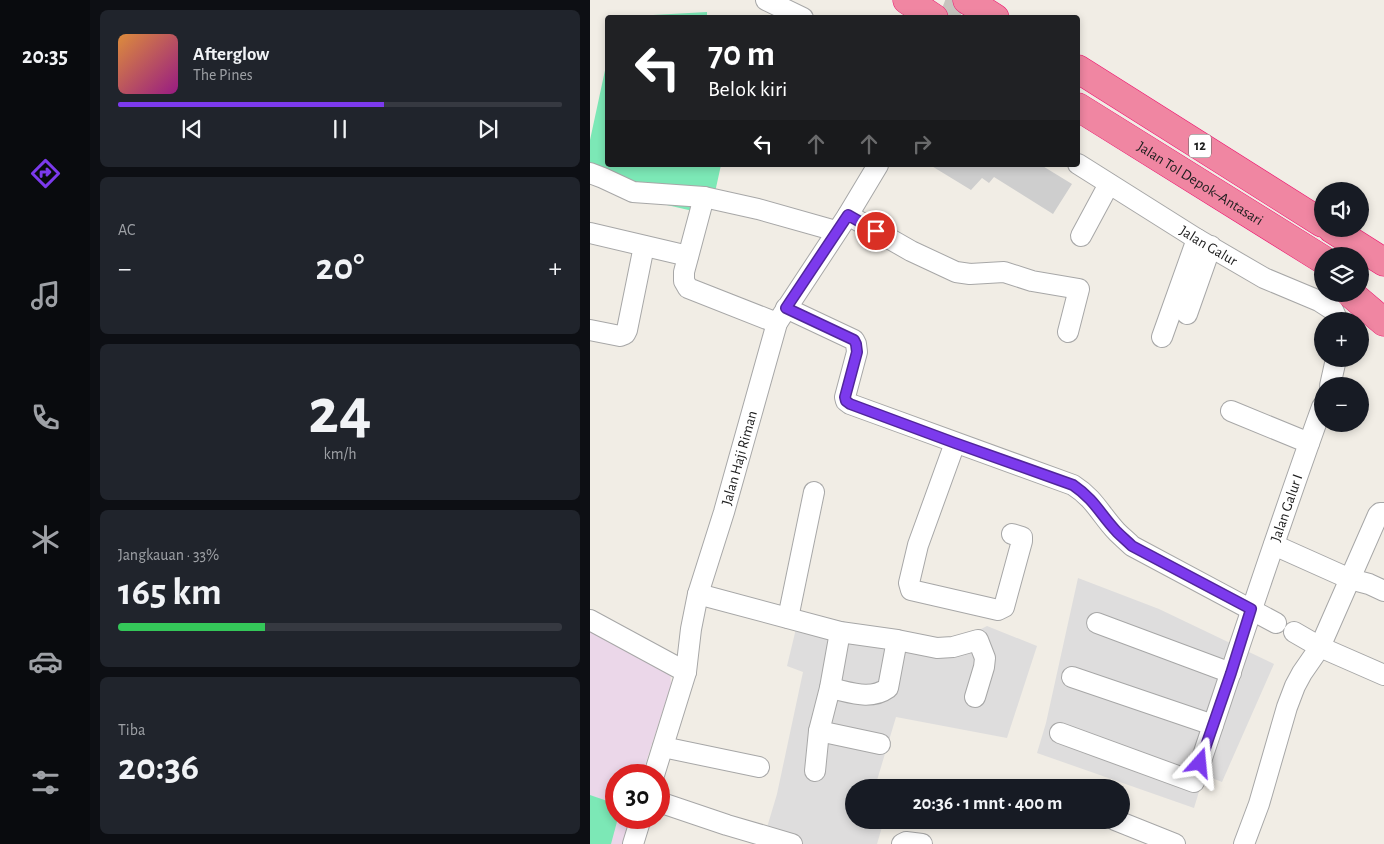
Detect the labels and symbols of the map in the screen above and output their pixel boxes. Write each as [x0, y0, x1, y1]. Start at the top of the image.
road number: 12 [1189, 134, 1211, 158]
street label: Jalan Tol Depok–Antasari [1135, 138, 1266, 228]
pin [855, 210, 897, 252]
street label: Jalan Galur [1177, 223, 1240, 268]
street label: Jalan Haji Riman [719, 409, 760, 507]
street label: Jalan Galur I [1268, 472, 1305, 544]
position arrow [1173, 736, 1225, 788]
speed limit sign: 30 [605, 764, 670, 829]

